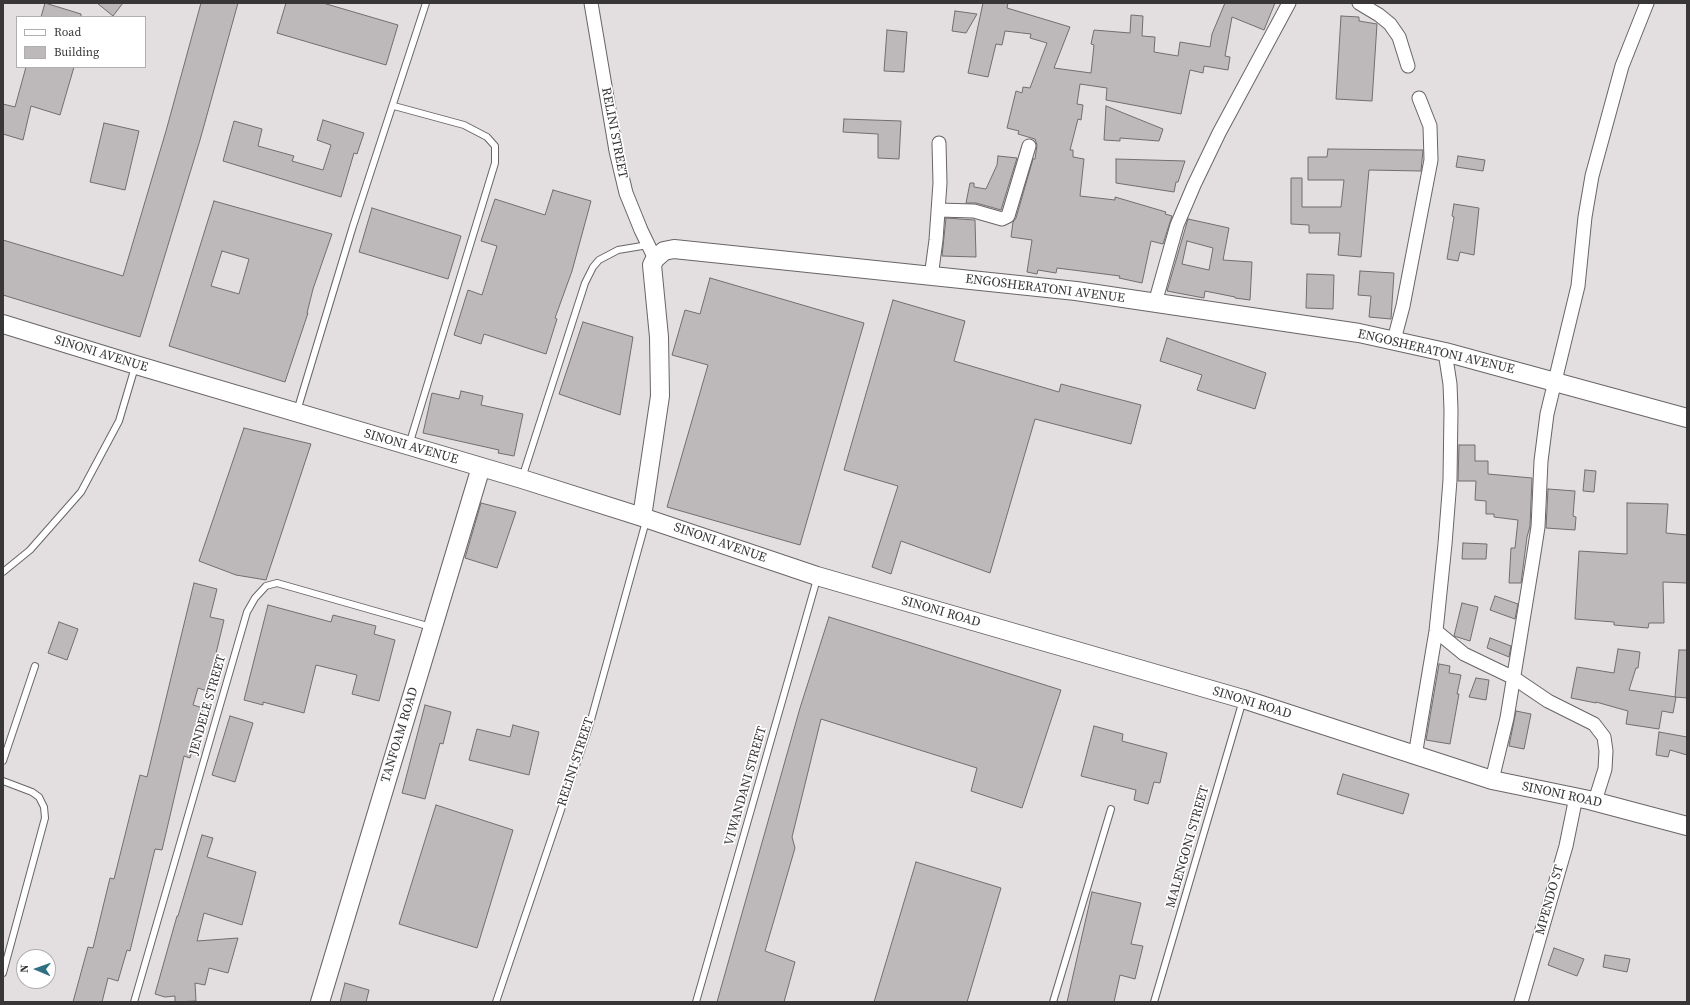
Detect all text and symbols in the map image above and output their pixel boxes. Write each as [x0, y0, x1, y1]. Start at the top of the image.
legend [16, 16, 146, 68]
text: Road [54, 24, 81, 40]
text: Building [54, 44, 99, 60]
street label: RELINI STREET [598, 86, 630, 180]
street label: ENGOSHERATONI AVENUE [964, 271, 1126, 307]
street label: ENGOSHERATONI AVENUE [1356, 326, 1516, 378]
street label: SINONI AVENUE [52, 332, 150, 376]
street label: SINONI AVENUE [362, 426, 460, 468]
street label: SINONI AVENUE [672, 520, 768, 566]
street label: SINONI ROAD [900, 593, 982, 631]
street label: JENDELE STREET [186, 653, 230, 757]
street label: SINONI ROAD [1211, 684, 1293, 722]
street label: TANFOAM ROAD [378, 685, 422, 785]
street label: RELINI STREET [554, 716, 598, 808]
street label: VIWANDANI STREET [722, 725, 770, 847]
street label: SINONI ROAD [1521, 779, 1603, 811]
street label: MALENGONI STREET [1163, 784, 1213, 910]
street label: MPENDO ST [1533, 863, 1567, 937]
north arrow [16, 949, 56, 989]
text: N [17, 964, 32, 973]

